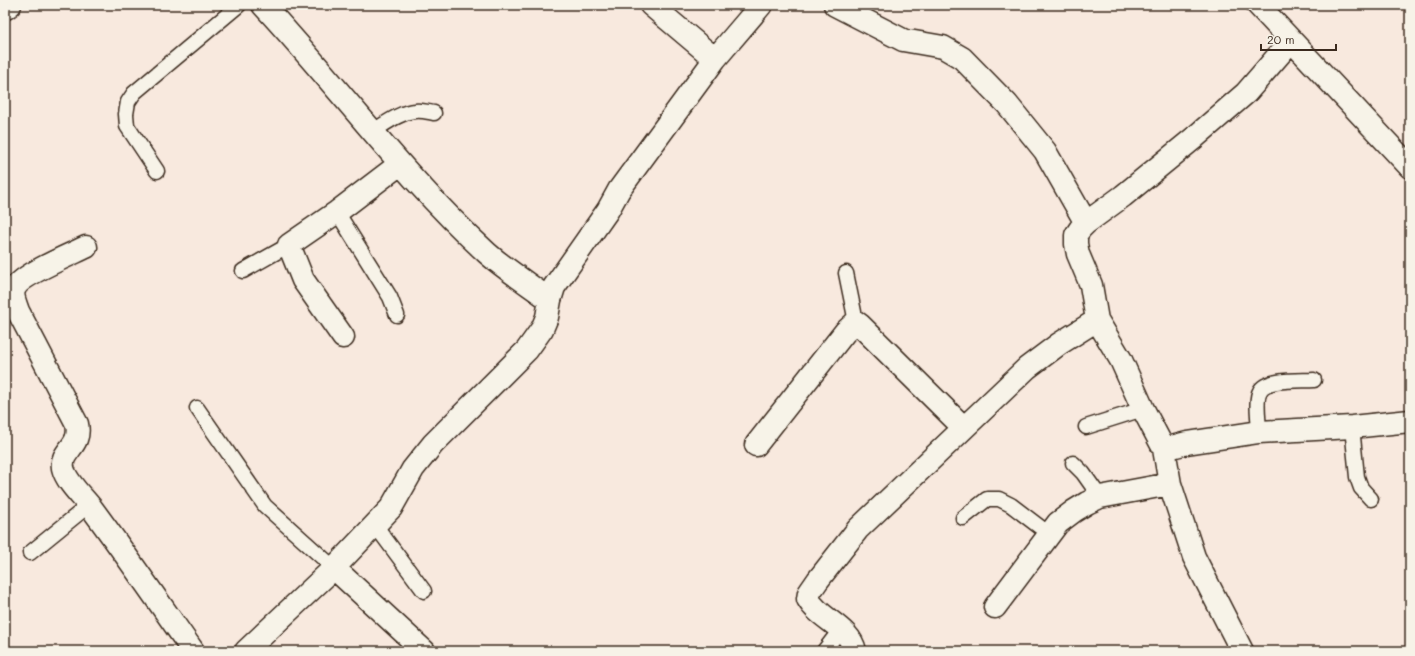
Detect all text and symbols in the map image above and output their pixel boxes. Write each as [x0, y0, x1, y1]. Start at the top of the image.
scale bar [1261, 26, 1336, 52]
text: 20 m [1267, 31, 1295, 47]

